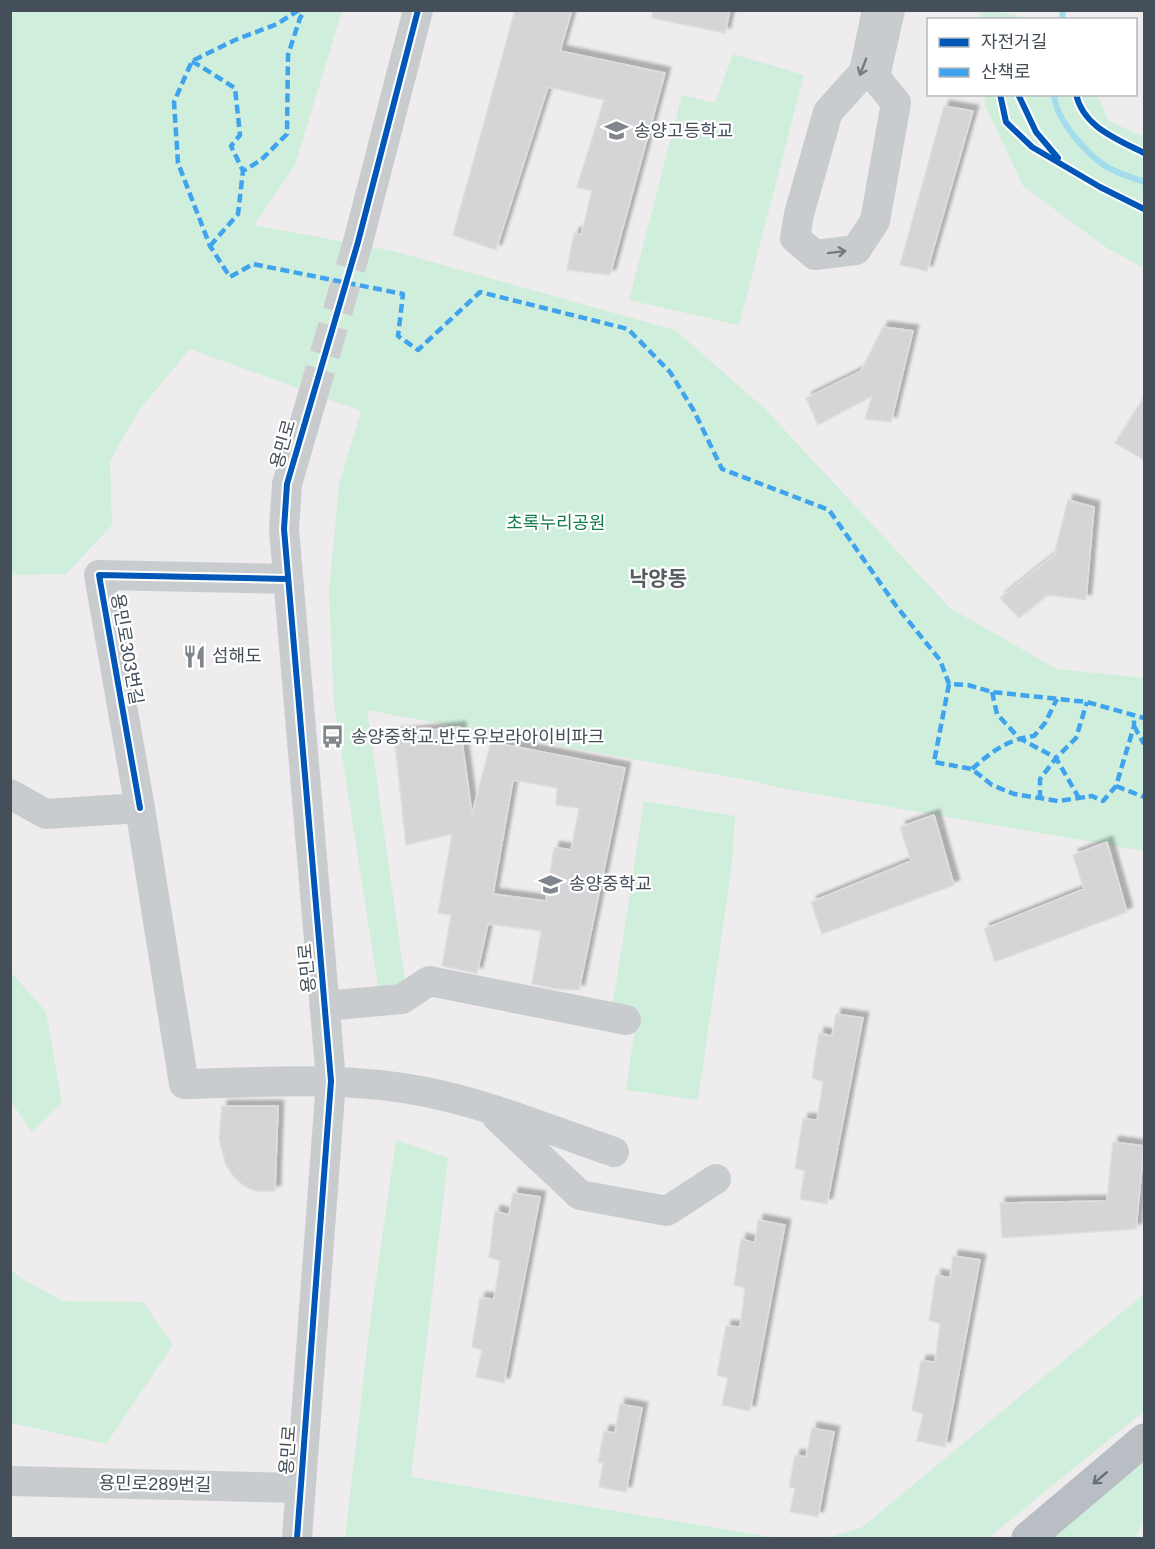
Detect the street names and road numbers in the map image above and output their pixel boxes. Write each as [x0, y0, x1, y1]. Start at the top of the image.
street label: 용민로 [267, 417, 299, 471]
street label: 용민로303번길 [107, 592, 147, 706]
street label: 용민로 [295, 942, 319, 994]
street label: 용민로 [276, 1425, 300, 1475]
street label: 용민로289번길 [98, 1473, 212, 1495]

